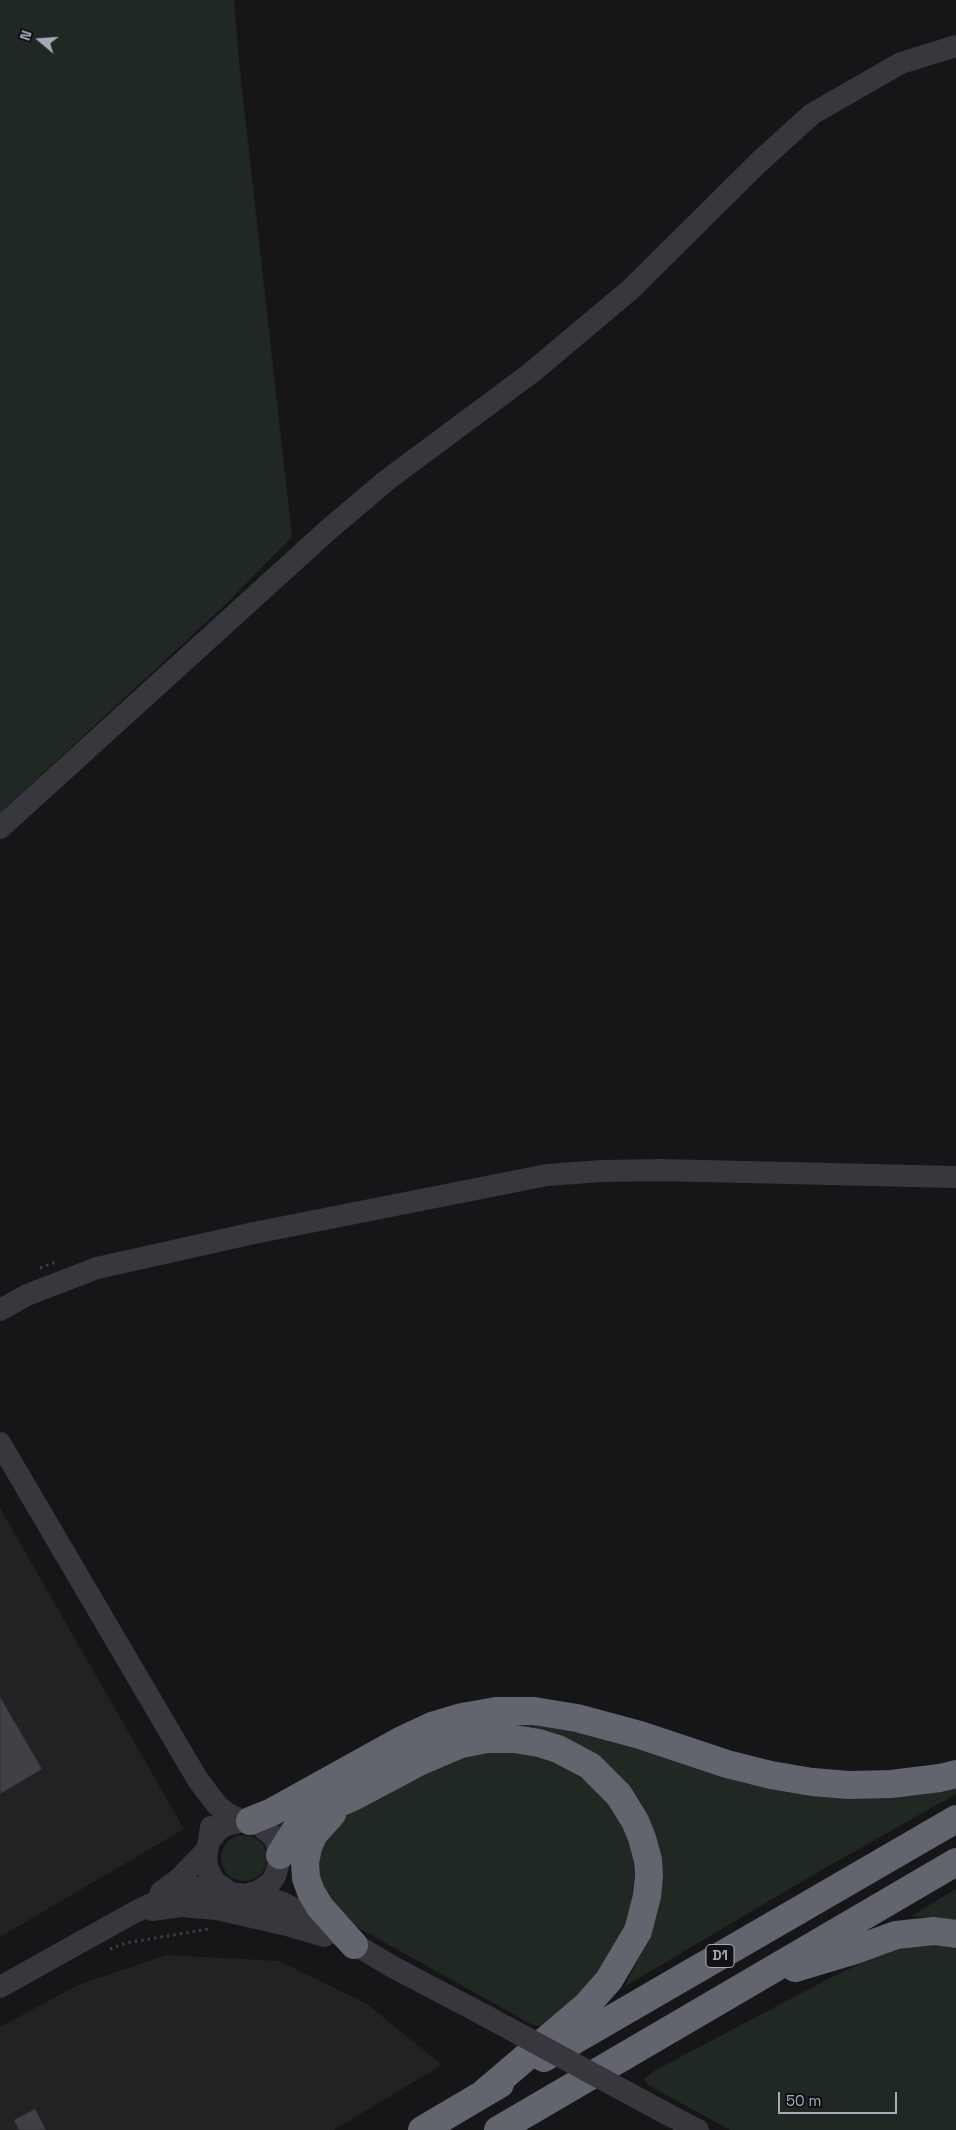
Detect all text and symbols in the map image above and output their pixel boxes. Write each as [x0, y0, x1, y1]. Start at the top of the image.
north arrow [15, 15, 65, 65]
text: N [16, 28, 36, 43]
road number: D1 [706, 1944, 734, 1968]
scale bar [781, 2082, 900, 2114]
text: 50 m [786, 2091, 821, 2110]

